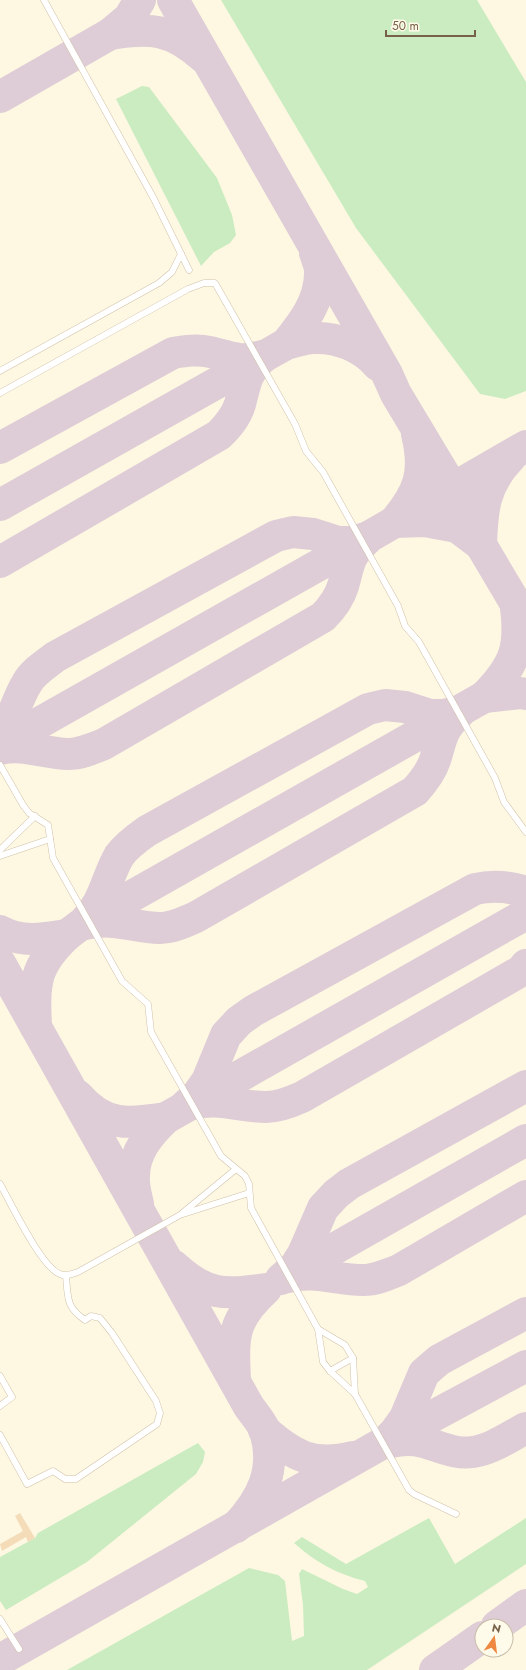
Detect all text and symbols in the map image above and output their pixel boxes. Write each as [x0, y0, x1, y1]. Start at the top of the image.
scale bar [386, 12, 475, 38]
text: 50 m [392, 17, 419, 35]
north arrow [474, 1618, 514, 1658]
text: N [490, 1619, 503, 1637]

